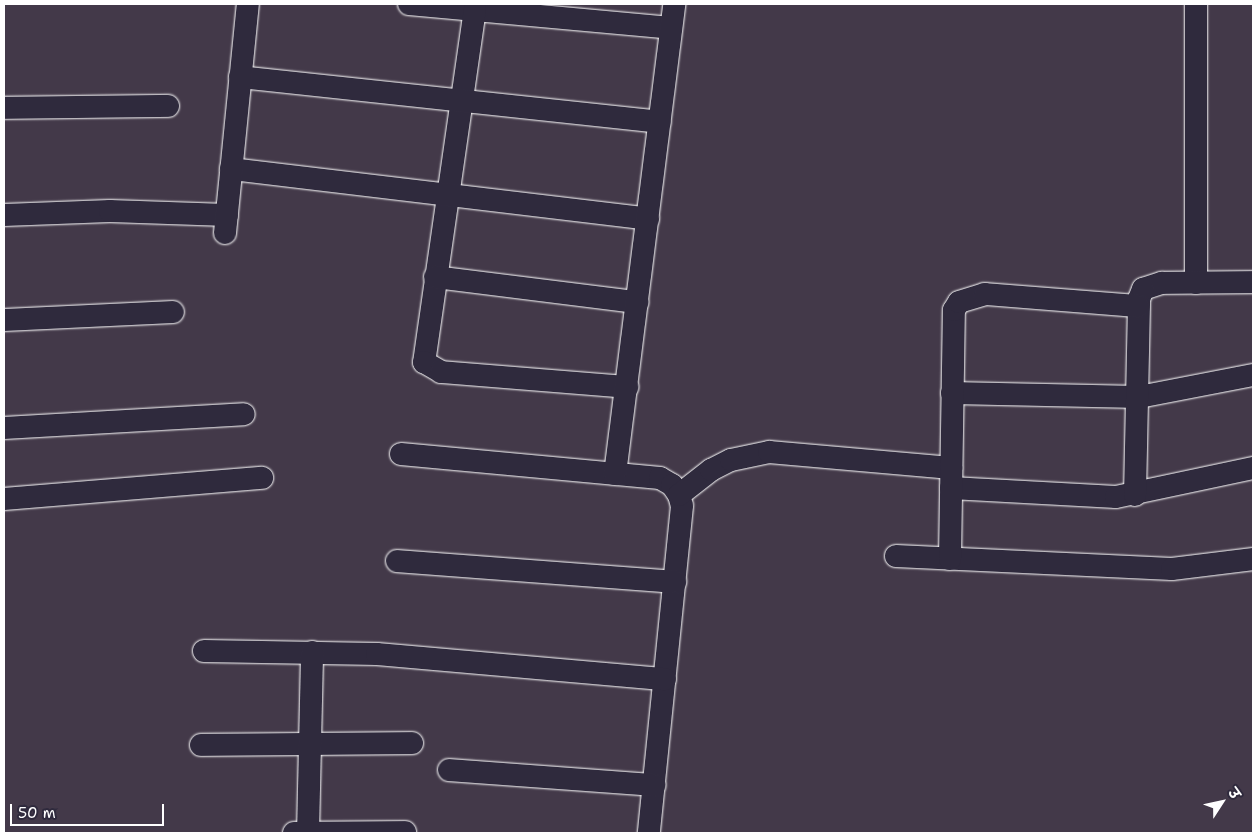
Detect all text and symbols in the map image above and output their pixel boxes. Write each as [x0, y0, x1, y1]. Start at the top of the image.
north arrow [1197, 777, 1247, 827]
text: उ [1224, 784, 1244, 802]
scale bar [12, 794, 166, 826]
text: 50 m [18, 803, 56, 823]

